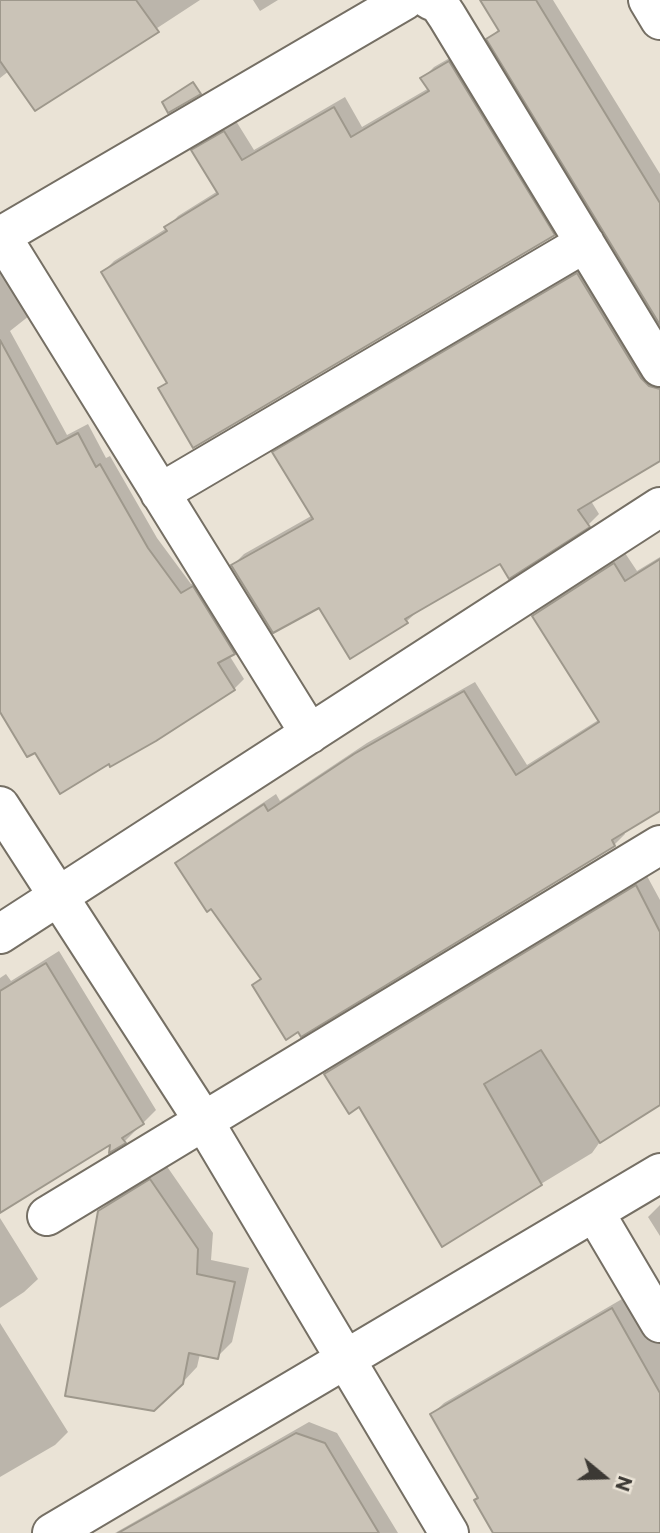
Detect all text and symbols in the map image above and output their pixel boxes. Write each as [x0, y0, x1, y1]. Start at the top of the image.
north arrow [569, 1442, 639, 1512]
text: N [611, 1474, 638, 1494]

